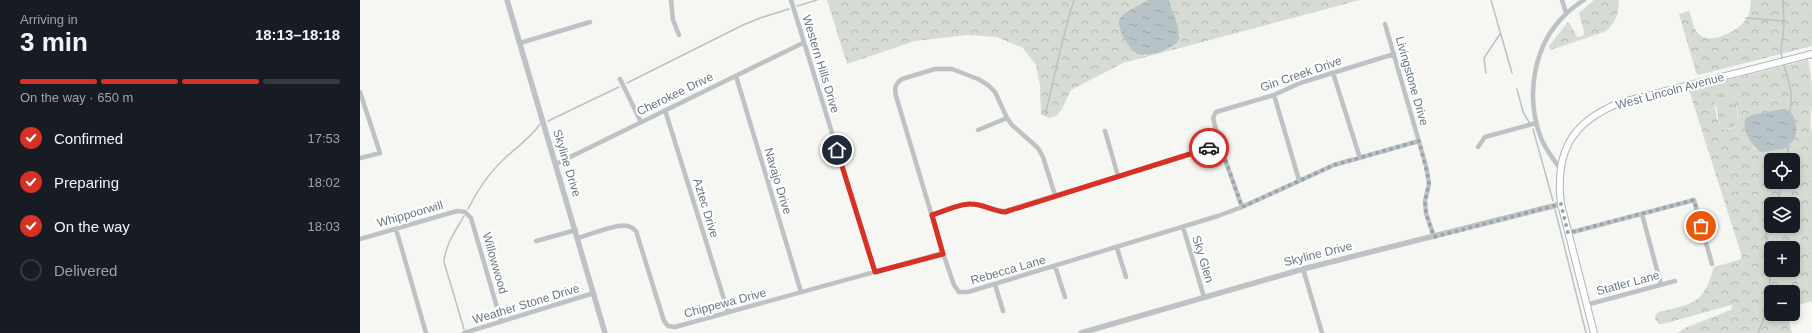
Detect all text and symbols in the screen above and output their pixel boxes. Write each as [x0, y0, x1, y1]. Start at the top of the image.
text: Arriving in [20, 12, 78, 27]
street label: Western Hills Drive [799, 13, 843, 115]
text: 18:13–18:18 [255, 26, 340, 43]
text: 3 min [20, 27, 88, 57]
street label: Livingstone Drive [1393, 35, 1432, 127]
street label: Gin Creek Drive [1258, 53, 1344, 95]
street label: Cherokee Drive [634, 69, 716, 119]
street label: West Lincoln Avenue [1614, 70, 1726, 112]
text: On the way · 650 m [20, 90, 133, 105]
icon: check [20, 127, 42, 149]
street label: Skyline Drive [550, 127, 584, 199]
courier [1189, 128, 1229, 168]
text: Confirmed [54, 130, 123, 147]
text: 17:53 [307, 131, 340, 146]
pin [820, 133, 854, 167]
icon: car [1198, 137, 1220, 159]
icon: home [826, 139, 848, 161]
street label: Navajo Drive [761, 146, 795, 216]
map controls [1764, 153, 1800, 321]
button: locate [1764, 153, 1800, 189]
icon: check [20, 171, 42, 193]
text: Preparing [54, 174, 119, 191]
text: 18:02 [307, 175, 340, 190]
street label: Aztec Drive [690, 177, 722, 240]
button: layers [1764, 197, 1800, 233]
street label: Whippoorwill [375, 198, 445, 230]
pin [1684, 209, 1718, 243]
icon: check [20, 215, 42, 237]
icon: bag [1690, 215, 1712, 237]
text: On the way [54, 218, 130, 235]
text: 18:03 [307, 219, 340, 234]
street label: Willowwood [480, 231, 510, 295]
street label: Sky Glen [1189, 234, 1217, 284]
street label: Skyline Drive [1282, 239, 1354, 269]
button: + [1764, 241, 1800, 277]
street label: Rebecca Lane [969, 253, 1047, 287]
text: Delivered [54, 262, 117, 279]
street label: Statler Lane [1595, 268, 1661, 298]
street label: Weather Stone Drive [471, 281, 582, 327]
street label: Chippewa Drive [682, 285, 768, 321]
button: − [1764, 285, 1800, 321]

